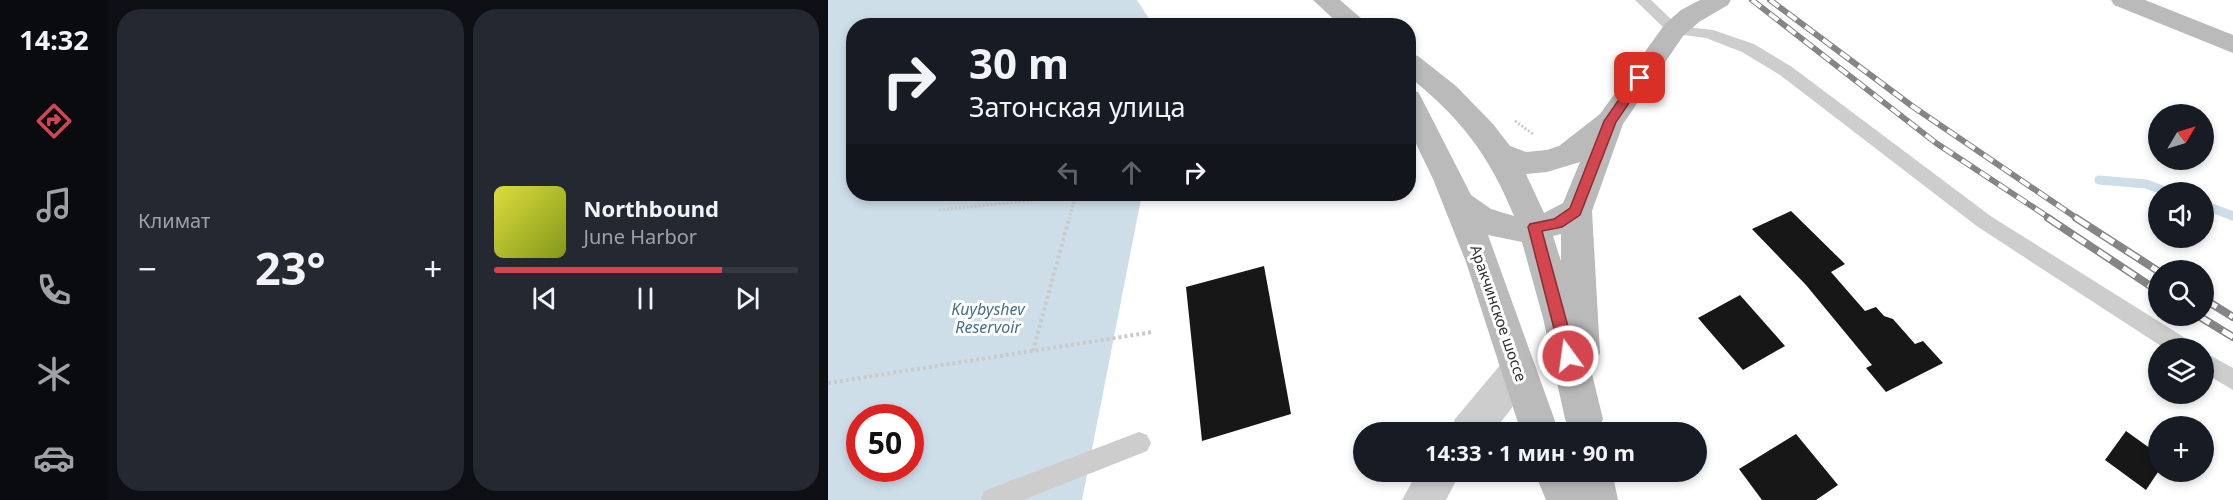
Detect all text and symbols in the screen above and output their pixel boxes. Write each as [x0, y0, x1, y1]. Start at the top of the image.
text: 14:32 [19, 21, 89, 58]
text: 30 m [969, 34, 1069, 91]
icon: right [870, 42, 948, 120]
pin [1614, 52, 1665, 103]
icon: arrive [1623, 61, 1656, 94]
text: Затонская улица [969, 88, 1186, 125]
icon: directions [33, 100, 75, 142]
north arrow [2148, 104, 2214, 170]
map controls [2148, 104, 2214, 482]
icon: left [1052, 156, 1085, 189]
icon: ahead [1115, 156, 1148, 189]
icon: right [1178, 156, 1211, 189]
button: sound [2148, 182, 2214, 248]
icon: music [33, 184, 75, 226]
text: Northbound [584, 193, 719, 223]
text: Климат [138, 207, 210, 234]
text: June Harbor [584, 223, 697, 250]
text: 23° [255, 237, 326, 298]
street label: Аракчинское шоссе [1466, 242, 1532, 384]
text: − [138, 246, 157, 291]
text: + [424, 246, 443, 291]
button: search [2148, 260, 2214, 326]
icon: phone [33, 269, 75, 311]
icon: previous [528, 282, 561, 315]
icon: pause [629, 282, 662, 315]
icon: next [731, 282, 764, 315]
water label: Kuybyshev Reservoir [951, 298, 1026, 338]
position arrow [1536, 324, 1600, 388]
button: layers [2148, 338, 2214, 404]
icon: climate [33, 353, 75, 395]
speed limit sign: 50 [846, 404, 924, 482]
button: + [2148, 416, 2214, 482]
icon: car [33, 437, 75, 479]
text: 14:33 · 1 мин · 90 m [1425, 437, 1635, 467]

